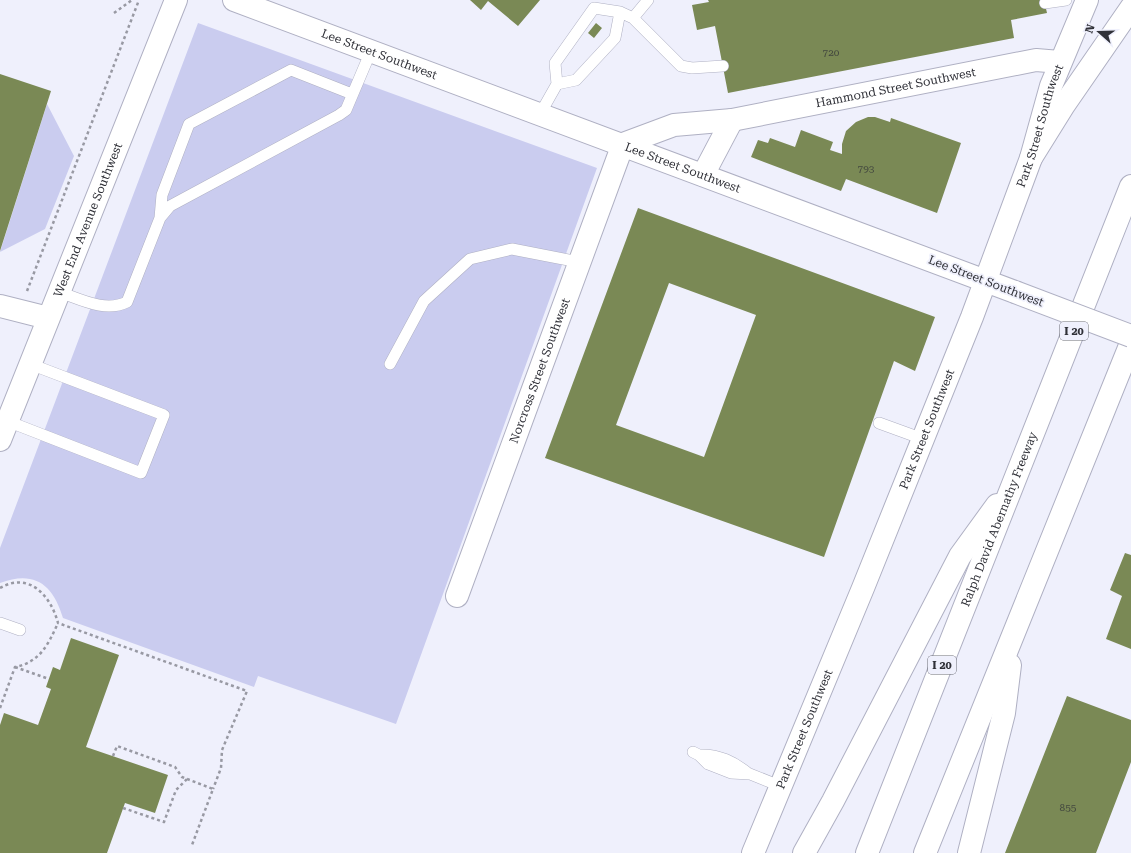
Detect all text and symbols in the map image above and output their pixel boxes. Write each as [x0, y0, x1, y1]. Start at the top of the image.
north arrow [1079, 12, 1119, 52]
text: N [1083, 22, 1098, 35]
street label: Lee Street Southwest [319, 26, 439, 82]
house number: 720 [823, 47, 840, 58]
street label: Park Street Southwest [1014, 62, 1066, 189]
street label: Hammond Street Southwest [814, 65, 977, 110]
street label: West End Avenue Southwest [51, 140, 125, 299]
street label: Lee Street Southwest [623, 140, 743, 196]
house number: 793 [858, 163, 875, 174]
street label: Lee Street Southwest [926, 253, 1046, 310]
street label: Norcross Street Southwest [507, 296, 573, 445]
road number: I 20 [1060, 322, 1088, 340]
street label: Park Street Southwest [896, 367, 957, 491]
street label: Ralph David Abernathy Freeway [958, 429, 1040, 608]
road number: I 20 [928, 656, 956, 674]
street label: Park Street Southwest [773, 667, 836, 791]
house number: 855 [1060, 802, 1077, 813]

